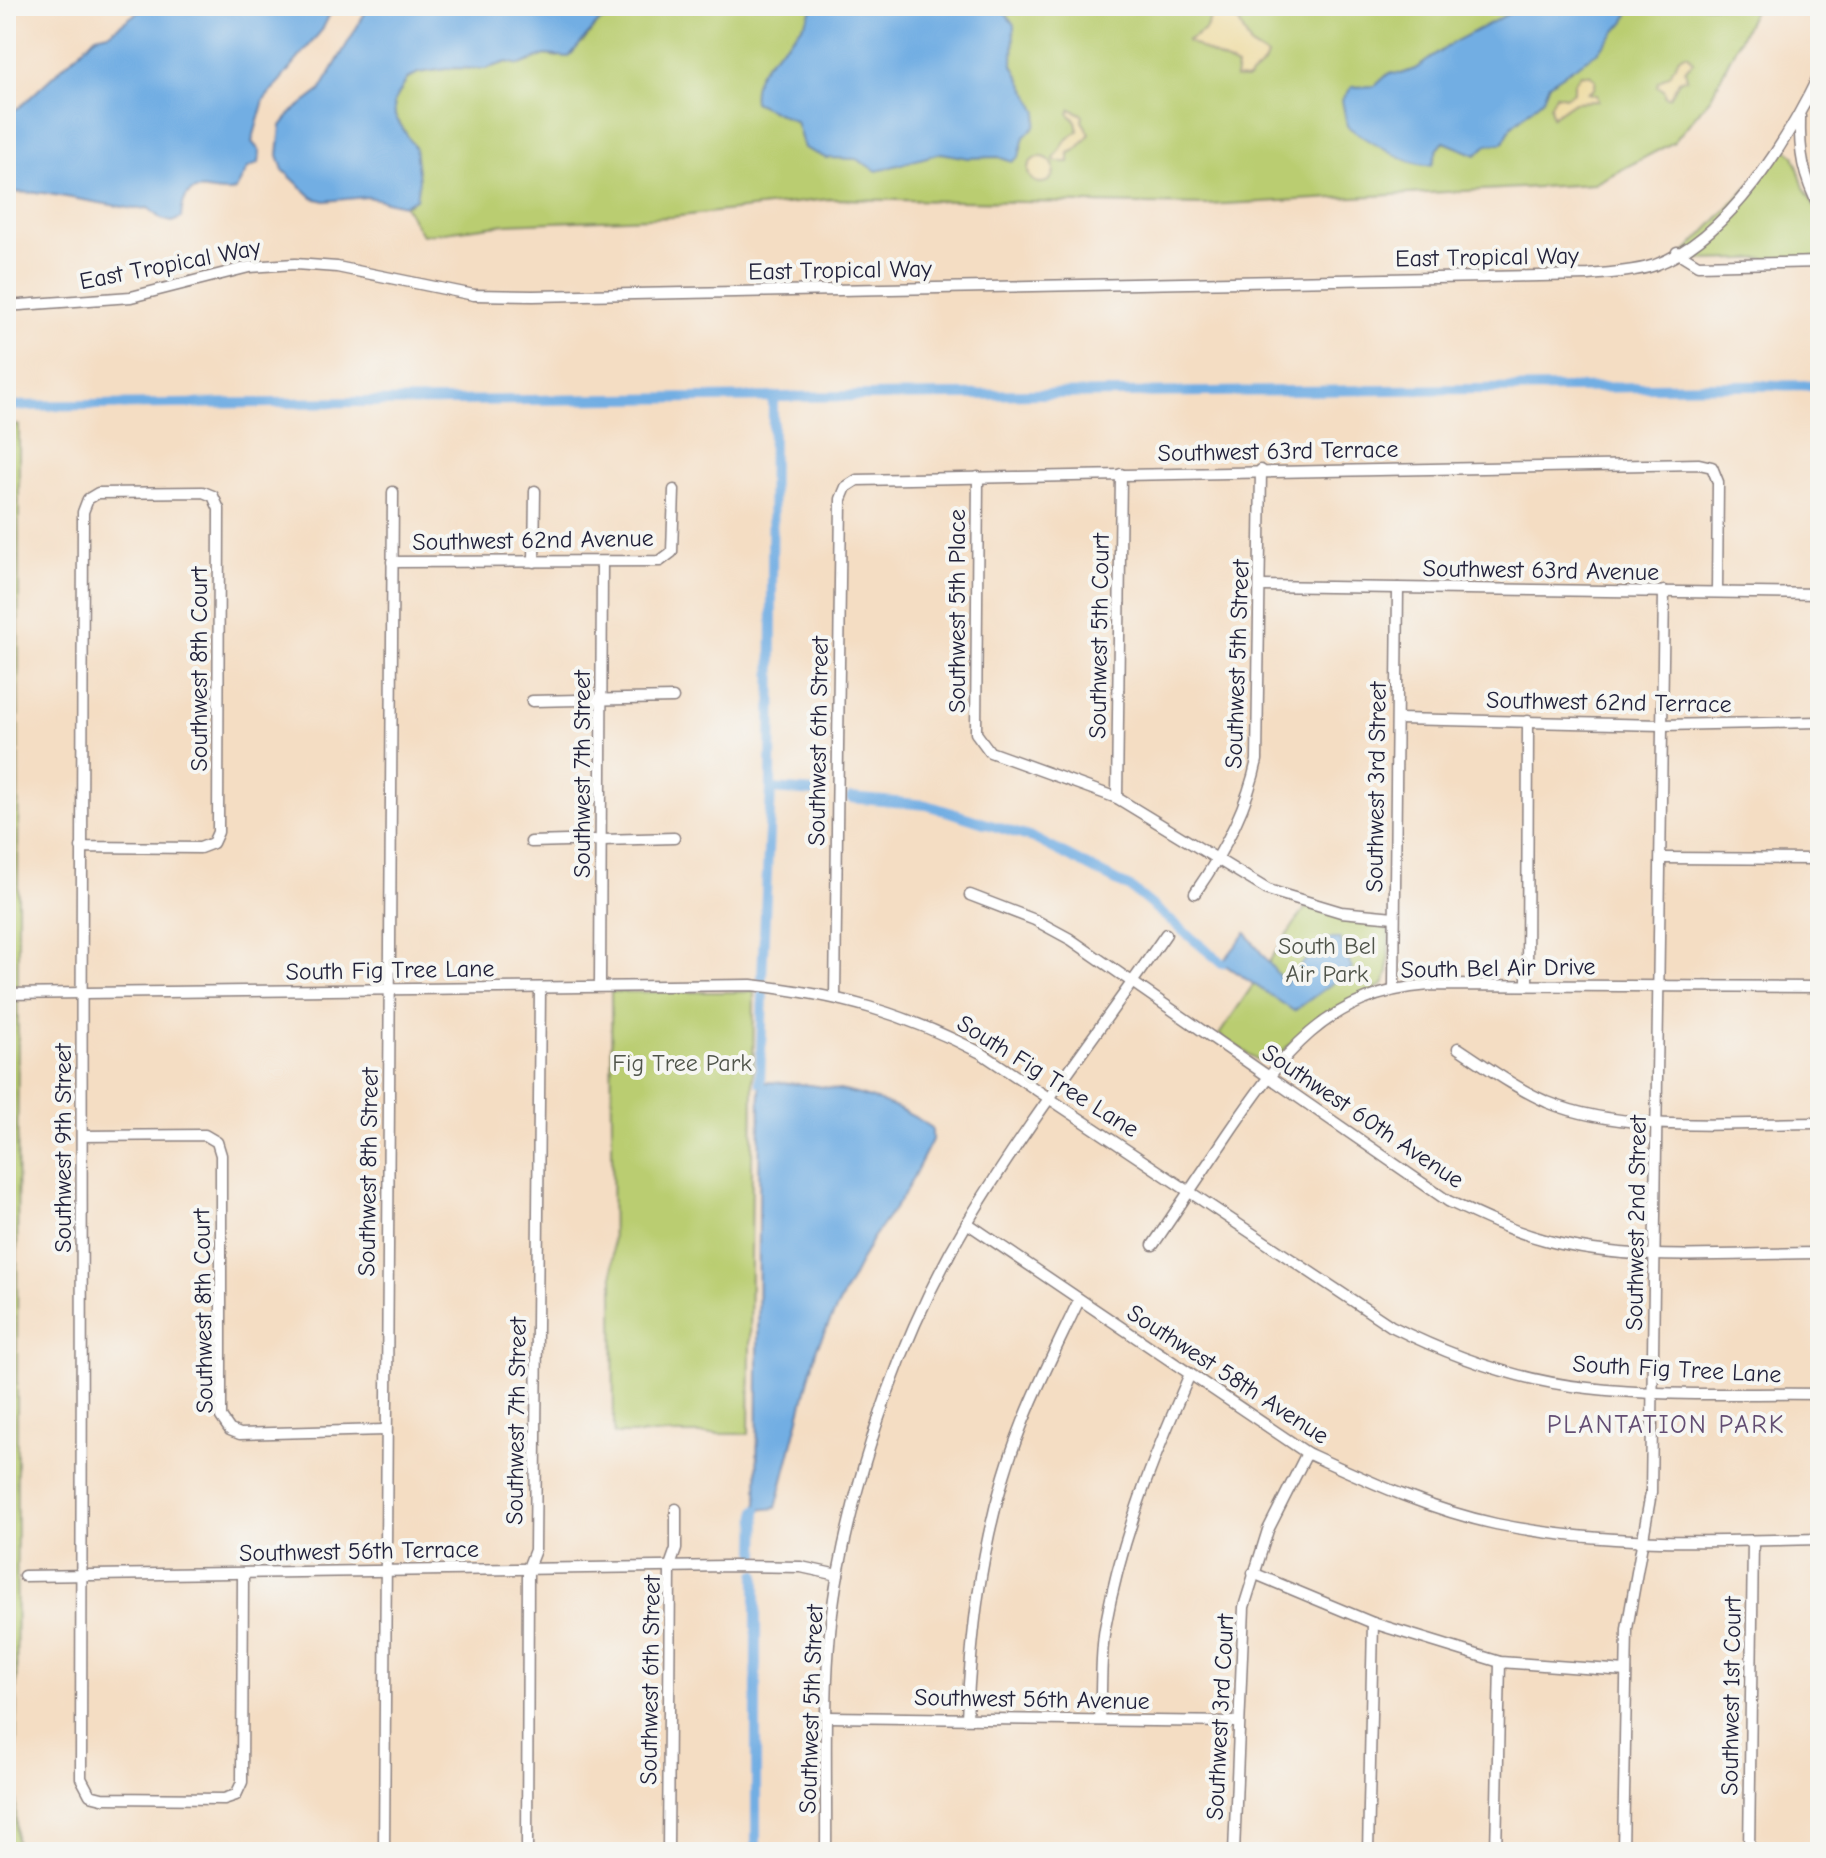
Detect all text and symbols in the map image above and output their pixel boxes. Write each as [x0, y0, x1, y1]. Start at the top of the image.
street label: East Tropical Way [77, 233, 263, 295]
street label: East Tropical Way [1395, 241, 1579, 273]
street label: East Tropical Way [748, 254, 932, 286]
street label: Southwest 63rd Terrace [1157, 435, 1399, 467]
street label: Southwest 5th Place [943, 509, 971, 713]
street label: Southwest 62nd Avenue [412, 524, 654, 556]
street label: Southwest 5th Court [1083, 532, 1115, 739]
street label: Southwest 63rd Avenue [1423, 554, 1659, 586]
street label: Southwest 5th Street [1219, 558, 1255, 769]
street label: Southwest 8th Court [185, 565, 213, 771]
street label: Southwest 6th Street [802, 635, 834, 846]
street label: Southwest 7th Street [568, 669, 596, 878]
street label: Southwest 3rd Street [1360, 680, 1392, 892]
street label: Southwest 62nd Terrace [1486, 686, 1732, 718]
park label: South Bel Air Park [1278, 932, 1376, 988]
street label: South Bel Air Drive [1400, 952, 1596, 984]
street label: South Fig Tree Lane [285, 954, 495, 986]
street label: South Fig Tree Lane [952, 1009, 1144, 1143]
street label: Southwest 60th Avenue [1257, 1038, 1469, 1194]
street label: Southwest 9th Street [49, 1042, 77, 1253]
park label: Fig Tree Park [612, 1049, 752, 1077]
street label: Southwest 8th Street [352, 1066, 384, 1277]
street label: Southwest 2nd Street [1620, 1114, 1652, 1331]
street label: Southwest 8th Court [187, 1207, 219, 1414]
street label: Southwest 58th Avenue [1122, 1298, 1334, 1450]
street label: Southwest 7th Street [500, 1316, 532, 1525]
street label: South Fig Tree Lane [1572, 1350, 1782, 1388]
district label: PLANTATION PARK [1547, 1410, 1785, 1440]
street label: Southwest 56th Terrace [239, 1535, 479, 1567]
street label: Southwest 6th Street [634, 1574, 666, 1785]
street label: Southwest 1st Court [1715, 1595, 1747, 1796]
street label: Southwest 5th Street [793, 1603, 829, 1814]
street label: Southwest 3rd Court [1201, 1612, 1239, 1821]
street label: Southwest 56th Avenue [914, 1683, 1150, 1715]

